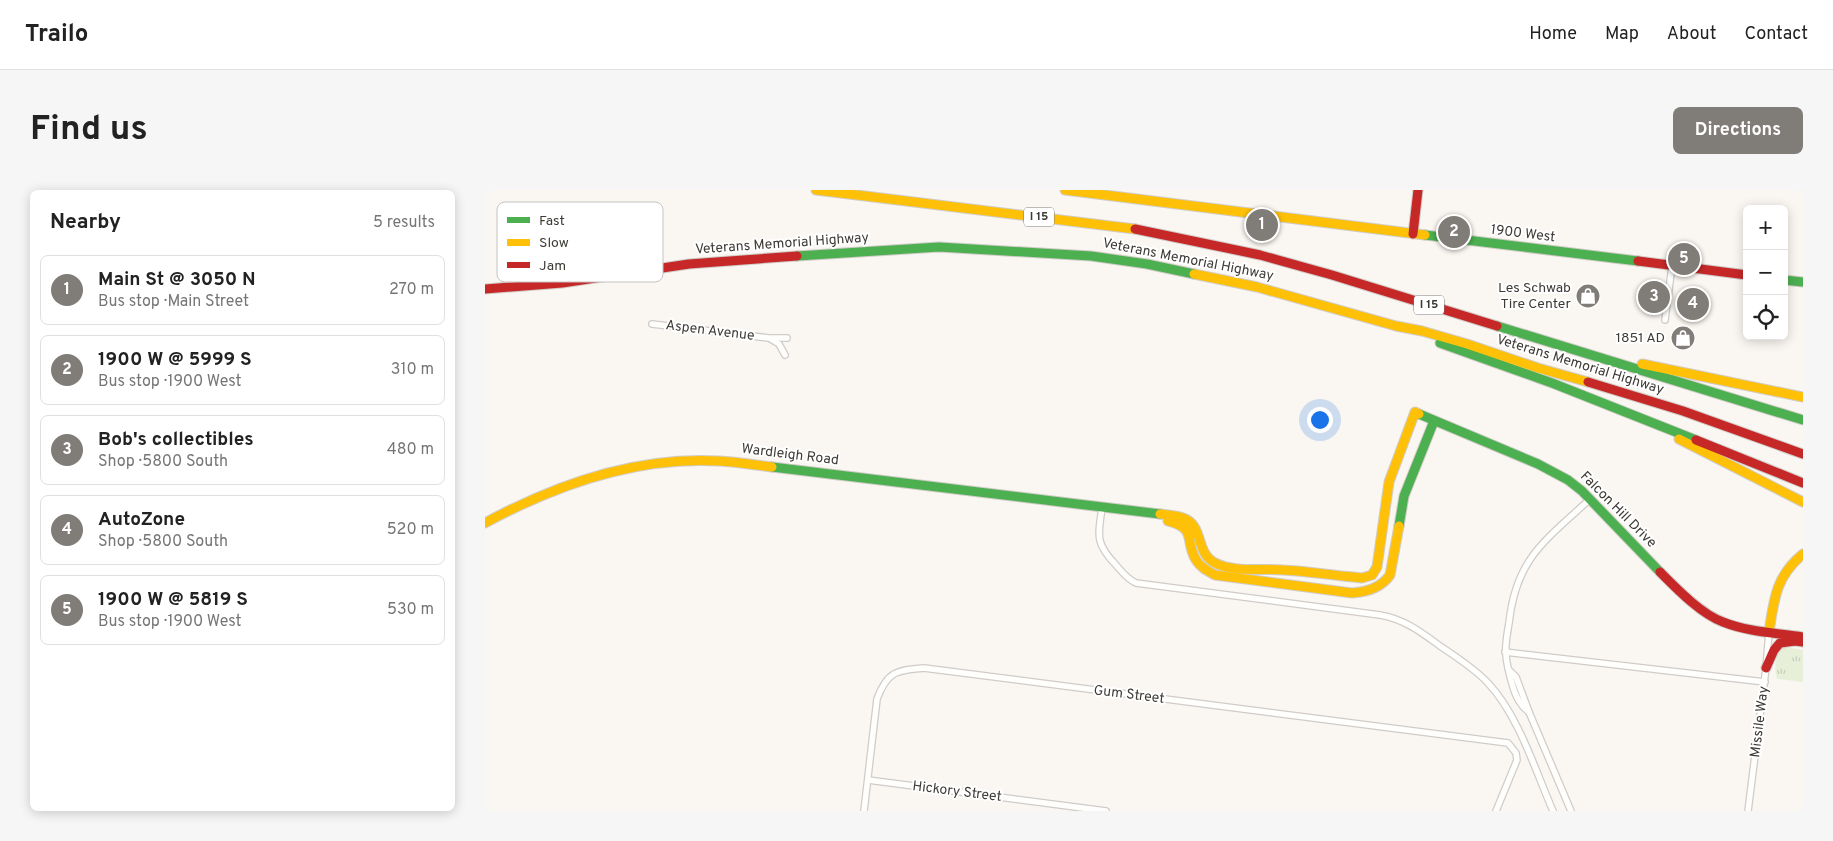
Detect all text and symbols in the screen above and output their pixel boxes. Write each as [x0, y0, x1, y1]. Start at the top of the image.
text: Trailo [25, 20, 88, 50]
text: Home [1529, 23, 1577, 46]
text: Map [1605, 23, 1639, 46]
text: About [1667, 23, 1716, 46]
text: Contact [1744, 23, 1808, 46]
button: Directions [1673, 107, 1803, 154]
text: Find us [30, 108, 148, 152]
legend [497, 202, 663, 282]
map controls [1743, 205, 1788, 340]
button: + [1743, 205, 1788, 250]
pin: 1 [1246, 206, 1278, 244]
road number: I 15 [1024, 208, 1054, 226]
text: Nearby [50, 209, 121, 236]
text: 5 results [373, 213, 435, 233]
text: Fast [539, 213, 565, 230]
pin: 2 [1438, 213, 1470, 251]
street label: 1900 West [1490, 222, 1556, 246]
street label: Veterans Memorial Highway [695, 229, 869, 259]
text: Slow [539, 235, 569, 252]
street label: Veterans Memorial Highway [1101, 235, 1275, 285]
pin: 5 [1668, 240, 1700, 278]
button: − [1743, 250, 1788, 295]
text: Jam [539, 258, 566, 275]
text: Main St @ 3050 N [98, 268, 256, 292]
pin: 3 [1638, 278, 1670, 316]
text: 1 [64, 280, 70, 300]
text: 270 m [389, 280, 434, 300]
place label: Les Schwab Tire Center [1498, 280, 1572, 313]
shop icon: Les Schwab Tire Center [1575, 283, 1601, 309]
pin: 4 [1677, 285, 1709, 323]
text: Bus stop · Main Street [98, 292, 249, 312]
button: locate [1743, 295, 1788, 340]
road number: I 15 [1414, 296, 1444, 314]
street label: Aspen Avenue [665, 317, 755, 345]
shop icon: 1851 AD [1670, 325, 1696, 351]
place label: 1851 AD [1616, 330, 1665, 347]
street label: Veterans Memorial Highway [1494, 331, 1666, 399]
text: 1900 W @ 5999 S [98, 348, 252, 372]
text: 2 [62, 360, 72, 380]
text: 310 m [391, 360, 434, 380]
text: Bus stop · 1900 West [98, 372, 242, 392]
your location [1307, 407, 1333, 433]
text: Bob's collectibles [98, 428, 254, 452]
text: 3 [62, 440, 72, 460]
text: 480 m [387, 440, 434, 460]
street label: Wardleigh Road [740, 441, 840, 469]
text: Shop · 5800 South [98, 452, 228, 472]
street label: Falcon Hill Drive [1576, 468, 1660, 552]
text: AutoZone [98, 508, 185, 532]
text: 4 [62, 520, 72, 540]
text: 520 m [387, 520, 434, 540]
text: Shop · 5800 South [98, 532, 228, 552]
text: 1900 W @ 5819 S [98, 588, 248, 612]
text: 5 [62, 600, 72, 620]
text: 530 m [387, 600, 434, 620]
text: Bus stop · 1900 West [98, 612, 242, 632]
street label: Gum Street [1093, 682, 1165, 708]
street label: Missile Way [1747, 685, 1773, 759]
street label: Hickory Street [911, 778, 1003, 806]

